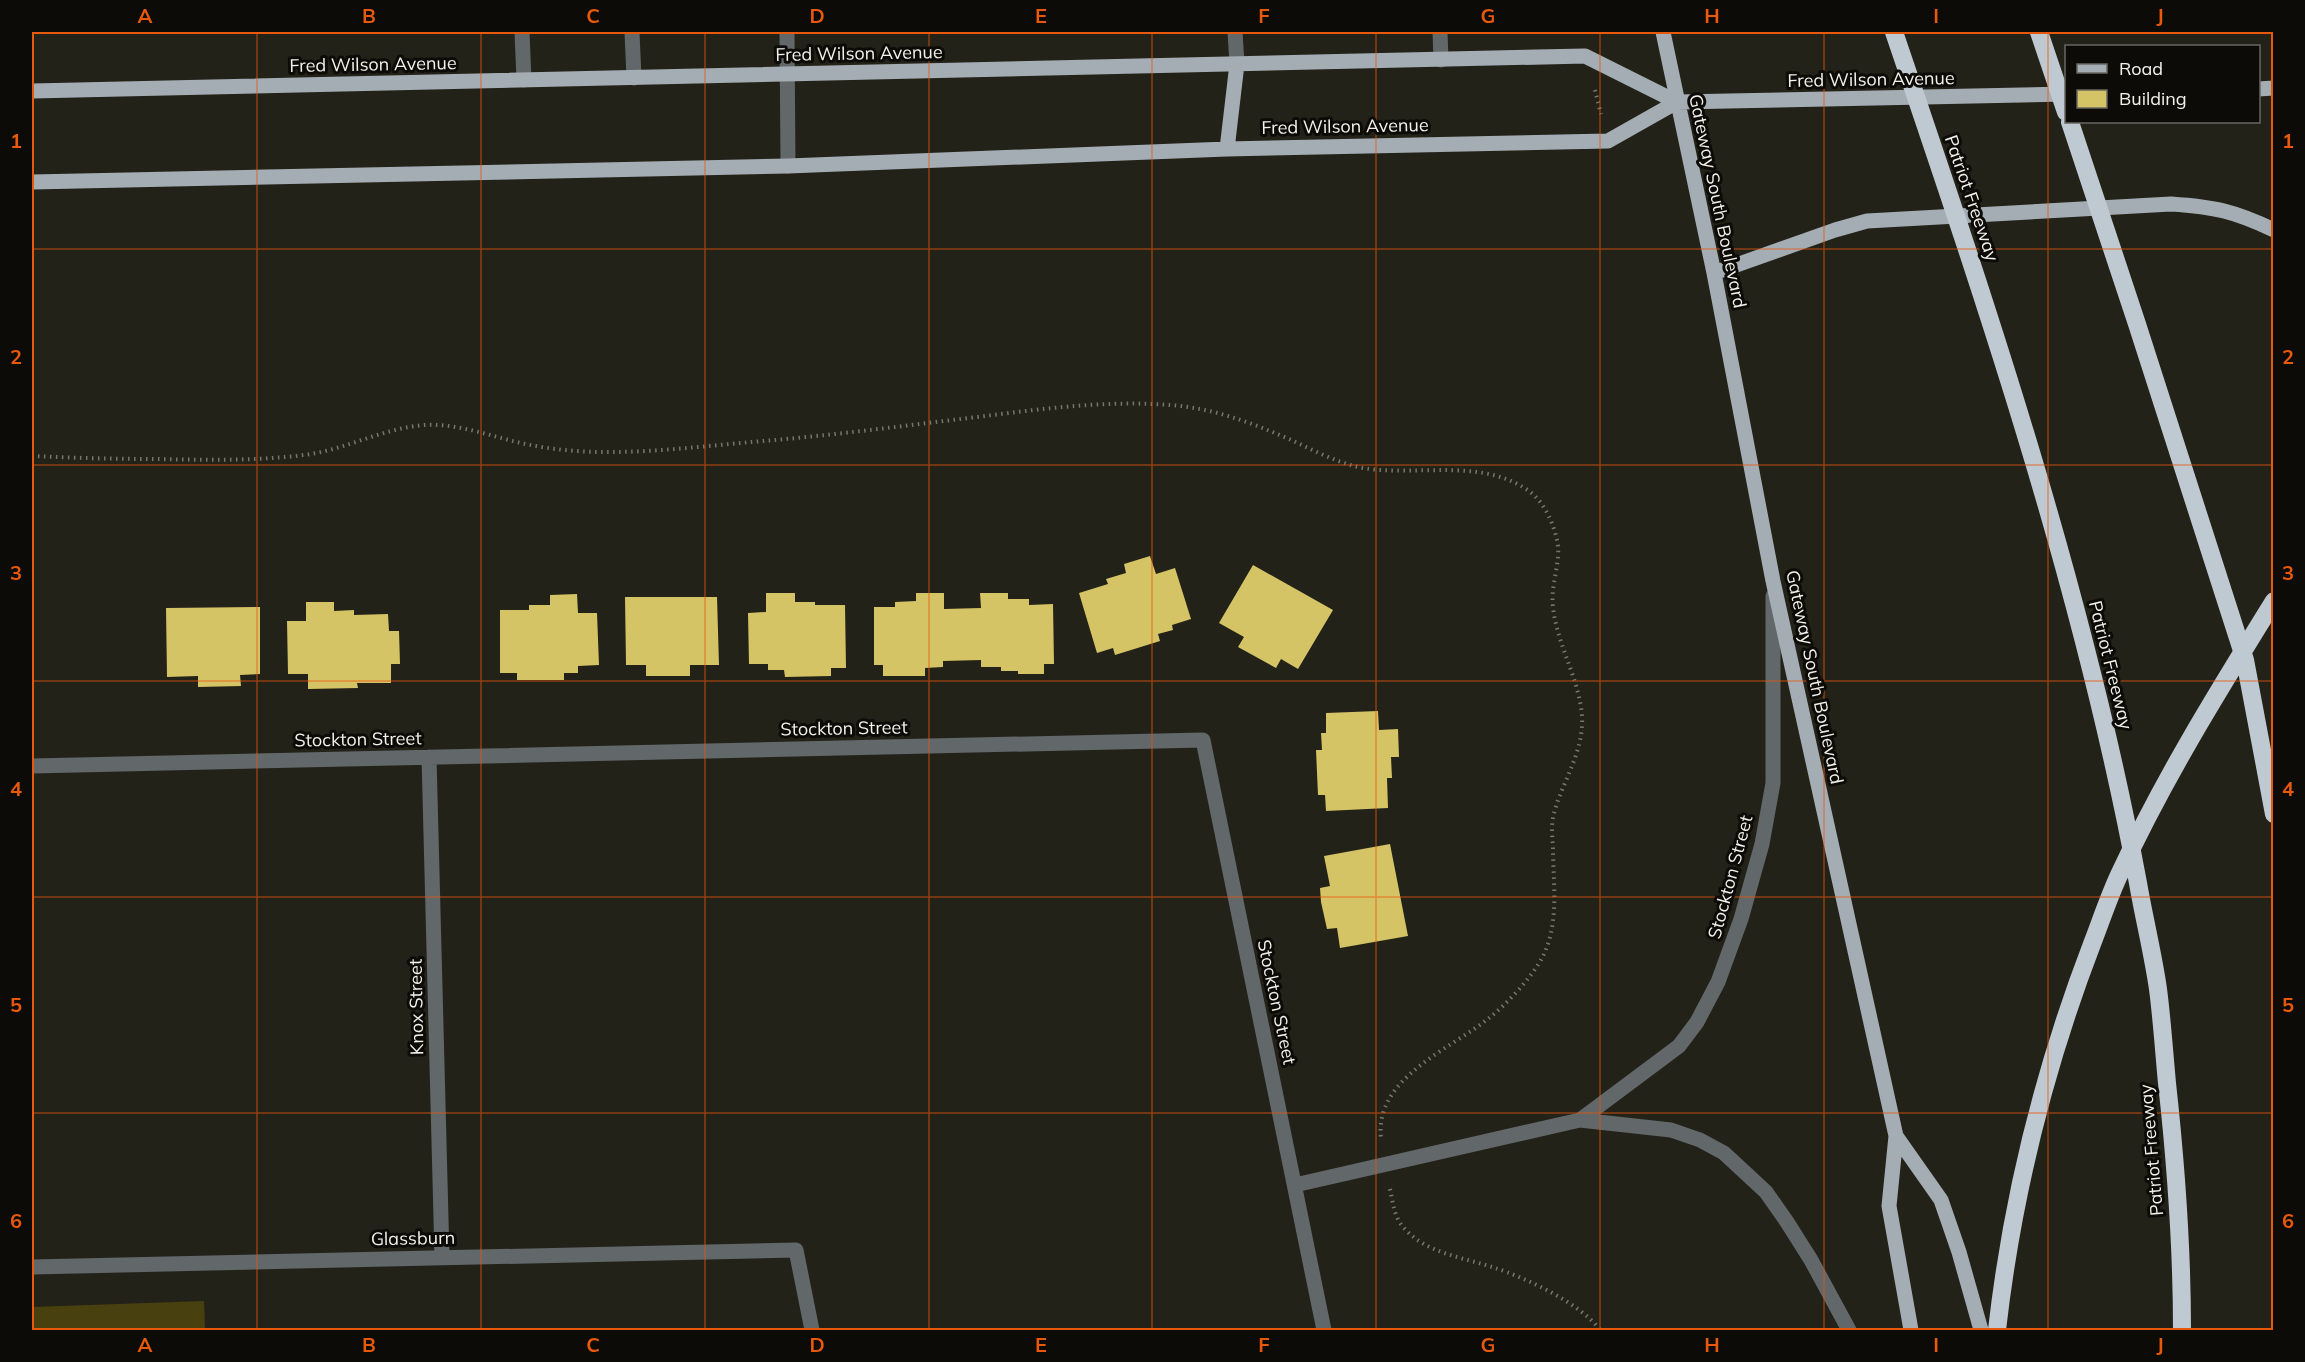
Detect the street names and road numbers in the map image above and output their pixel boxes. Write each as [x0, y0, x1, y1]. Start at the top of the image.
street label: Fred Wilson Avenue [775, 40, 943, 66]
street label: Fred Wilson Avenue [289, 51, 457, 77]
street label: Fred Wilson Avenue [1787, 66, 1955, 92]
street label: Gateway South Boulevard [1684, 92, 1752, 310]
street label: Fred Wilson Avenue [1261, 113, 1429, 139]
street label: Patriot Freeway [1940, 132, 2004, 265]
street label: Gateway South Boulevard [1781, 568, 1849, 786]
street label: Patriot Freeway [2084, 598, 2138, 732]
street label: Stockton Street [780, 715, 908, 741]
street label: Stockton Street [294, 726, 422, 752]
street label: Stockton Street [1702, 813, 1758, 941]
street label: Stockton Street [1253, 937, 1301, 1067]
street label: Knox Street [404, 959, 428, 1055]
street label: Patriot Freeway [2134, 1083, 2168, 1217]
street label: Glassburn [371, 1226, 455, 1250]

